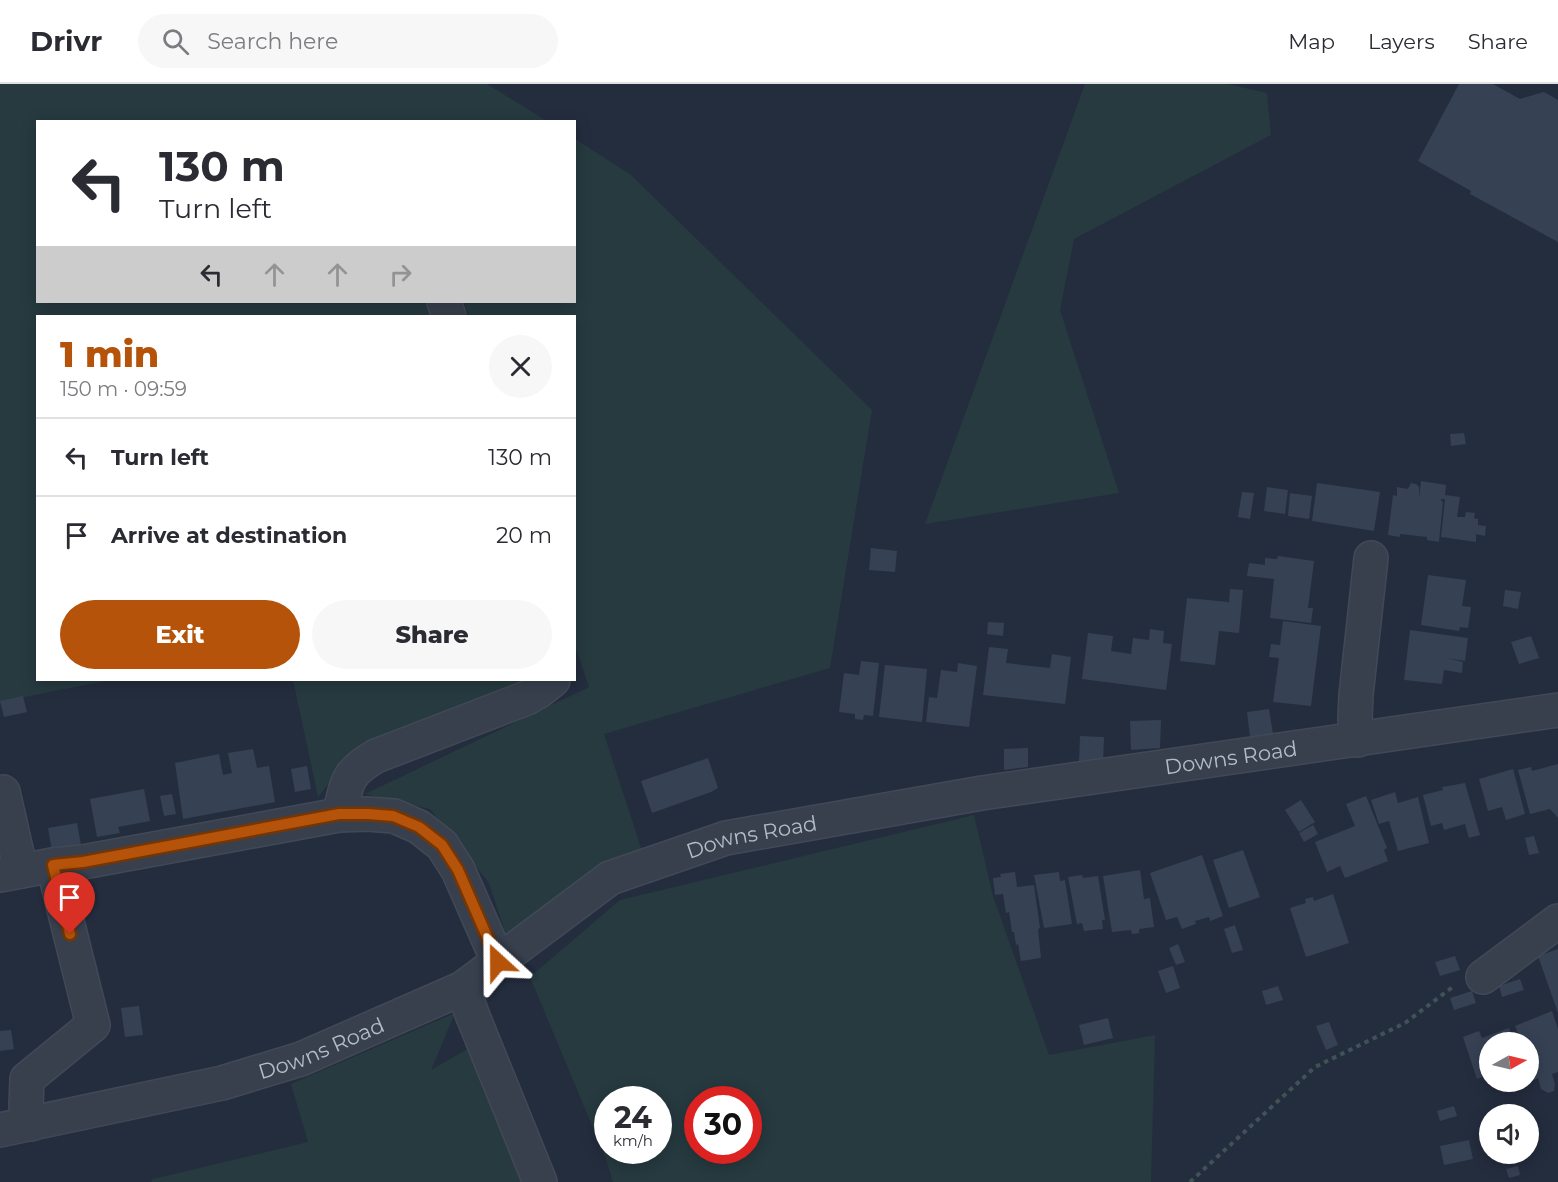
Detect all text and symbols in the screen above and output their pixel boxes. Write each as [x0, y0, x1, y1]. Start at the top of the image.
search box [138, 14, 558, 68]
text: Drivr [30, 24, 102, 58]
icon: search [159, 25, 192, 58]
text: Search here [207, 28, 338, 55]
text: Map [1288, 29, 1335, 54]
text: Layers [1368, 29, 1435, 54]
text: Share [1468, 29, 1528, 54]
text: 130 m [159, 140, 285, 192]
icon: left [60, 144, 138, 222]
text: Turn left [159, 192, 272, 225]
icon: left [195, 258, 228, 291]
icon: ahead [258, 258, 291, 291]
icon: ahead [321, 258, 354, 291]
icon: right [384, 258, 417, 291]
text: 1 min [60, 332, 159, 376]
button: close [489, 335, 552, 398]
text: 150 m · 09:59 [60, 377, 187, 401]
icon: left [60, 441, 93, 474]
text: Turn left [111, 444, 209, 471]
text: 130 m [488, 444, 552, 471]
icon: arrive [60, 519, 93, 552]
text: Arrive at destination [111, 522, 347, 549]
text: 20 m [496, 522, 552, 549]
button: Exit [60, 600, 300, 669]
button: Share [312, 600, 552, 669]
street label: Downs Road [1163, 735, 1299, 779]
street label: Downs Road [683, 810, 819, 863]
pin [44, 872, 95, 934]
icon: arrive [53, 881, 86, 914]
position arrow [466, 930, 530, 994]
street label: Downs Road [255, 1012, 388, 1084]
north arrow [1479, 1032, 1539, 1092]
map controls [1479, 1032, 1539, 1164]
speed limit sign: 30 [684, 1086, 762, 1164]
text: 24 [614, 1099, 652, 1136]
button: sound [1479, 1104, 1539, 1164]
text: km/h [613, 1131, 653, 1150]

